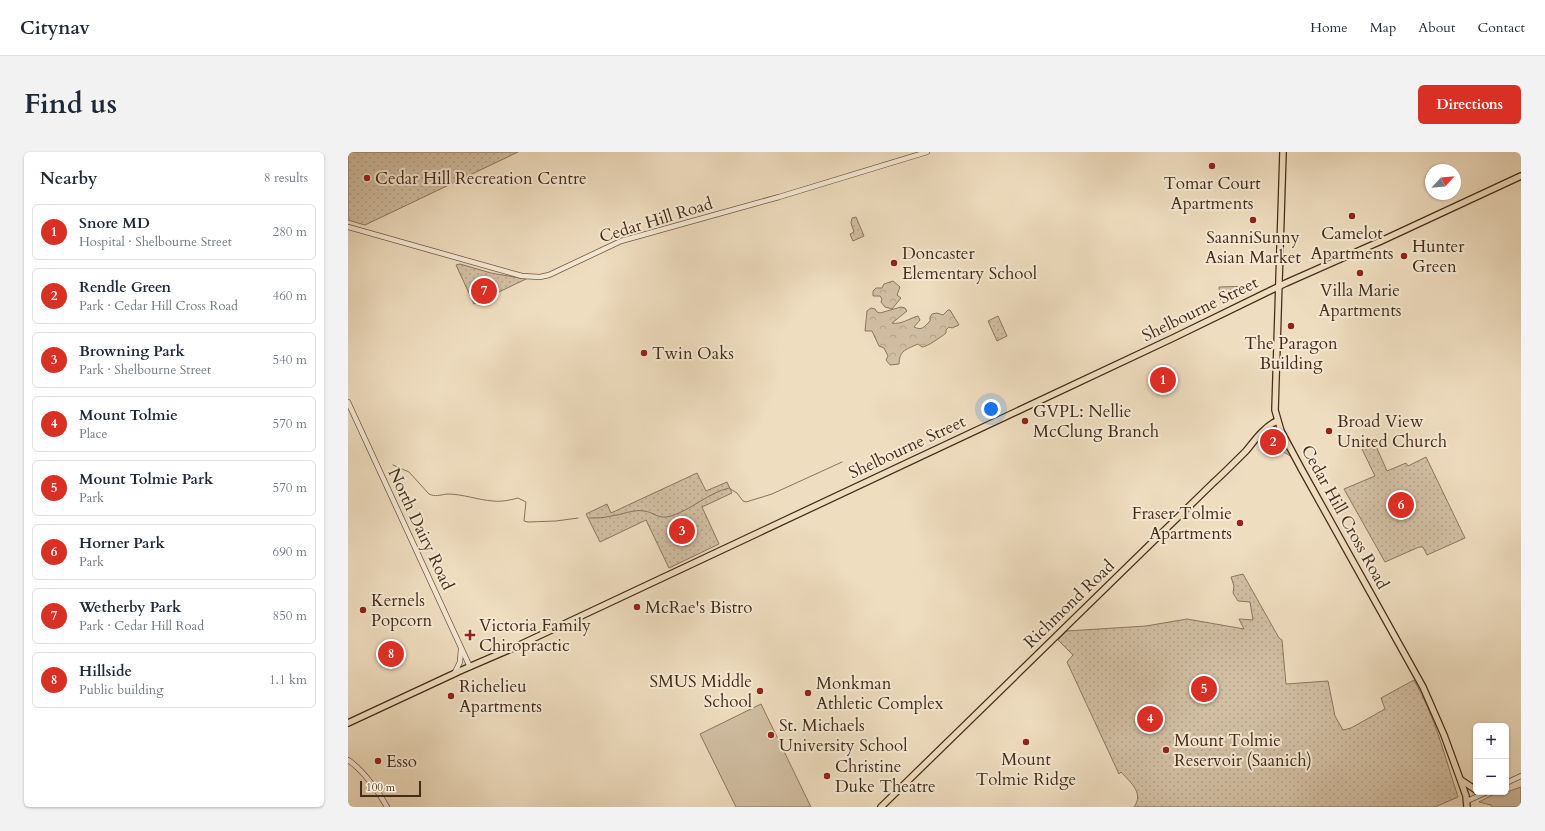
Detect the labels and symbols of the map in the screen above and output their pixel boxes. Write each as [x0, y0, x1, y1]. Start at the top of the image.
marker: Tomar Court Apartments [1207, 161, 1217, 171]
north arrow [1425, 164, 1461, 200]
place label: Cedar Hill Recreation Centre [375, 167, 587, 190]
place label: Tomar Court Apartments [1163, 172, 1261, 215]
marker: Cedar Hill Recreation Centre [362, 173, 372, 183]
street label: Cedar Hill Road [596, 192, 716, 248]
marker: Camelot Apartments [1347, 211, 1357, 221]
marker: SaanniSunny Asian Market [1248, 215, 1258, 225]
place label: Camelot Apartments [1311, 222, 1394, 265]
place label: SaanniSunny Asian Market [1205, 226, 1302, 269]
place label: Hunter Green [1412, 235, 1465, 278]
place label: Doncaster Elementary School [902, 242, 1038, 285]
marker: Hunter Green [1399, 251, 1409, 261]
marker: Doncaster Elementary School [889, 258, 899, 268]
marker: Villa Marie Apartments [1355, 268, 1365, 278]
street label: Shelbourne Street [1138, 271, 1262, 347]
pin: 7 [471, 276, 497, 306]
place label: Villa Marie Apartments [1319, 279, 1402, 322]
marker: The Paragon Building [1286, 321, 1296, 331]
place label: The Paragon Building [1244, 332, 1338, 375]
place label: Twin Oaks [652, 342, 734, 365]
marker: Twin Oaks [639, 348, 649, 358]
pin: 1 [1150, 365, 1176, 395]
your location [981, 399, 1001, 419]
place label: GVPL: Nellie McClung Branch [1033, 400, 1160, 443]
street label: Shelbourne Street [845, 410, 970, 484]
place label: Broad View United Church [1337, 410, 1448, 453]
marker: GVPL: Nellie McClung Branch [1020, 416, 1030, 426]
marker: Broad View United Church [1324, 426, 1334, 436]
pin: 2 [1260, 427, 1286, 457]
street label: Cedar Hill Cross Road [1296, 441, 1394, 593]
street label: North Dairy Road [383, 464, 459, 594]
pin: 6 [1388, 490, 1414, 520]
place label: Fraser Tolmie Apartments [1132, 502, 1232, 545]
pin: 3 [669, 516, 695, 546]
marker: Fraser Tolmie Apartments [1235, 518, 1245, 528]
street label: Richmond Road [1019, 555, 1119, 653]
place label: Kernels Popcorn [371, 589, 432, 632]
place label: McRae's Bistro [645, 596, 753, 619]
marker: McRae's Bistro [632, 602, 642, 612]
marker: Kernels Popcorn [358, 605, 368, 615]
place label: Victoria Family Chiropractic [479, 614, 591, 657]
marker: Victoria Family Chiropractic [464, 629, 476, 641]
pin: 8 [378, 639, 404, 669]
place label: SMUS Middle School [650, 670, 753, 713]
place label: Monkman Athletic Complex [816, 672, 944, 715]
pin: 5 [1191, 674, 1217, 704]
place label: Richelieu Apartments [459, 675, 542, 718]
marker: SMUS Middle School [755, 686, 765, 696]
marker: Monkman Athletic Complex [803, 688, 813, 698]
marker: Richelieu Apartments [446, 691, 456, 701]
pin: 4 [1137, 704, 1163, 734]
place label: St. Michaels University School [779, 714, 908, 757]
place label: Mount Tolmie Reservoir (Saanich) [1174, 729, 1312, 772]
marker: St. Michaels University School [766, 730, 776, 740]
marker: Mount Tolmie Ridge [1021, 737, 1031, 747]
marker: Mount Tolmie Reservoir (Saanich) [1161, 745, 1171, 755]
place label: Mount Tolmie Ridge [976, 748, 1076, 791]
place label: Esso [386, 750, 417, 773]
place label: Christine Duke Theatre [835, 755, 936, 798]
marker: Esso [373, 756, 383, 766]
marker: Christine Duke Theatre [822, 771, 832, 781]
scale bar [360, 779, 421, 798]

